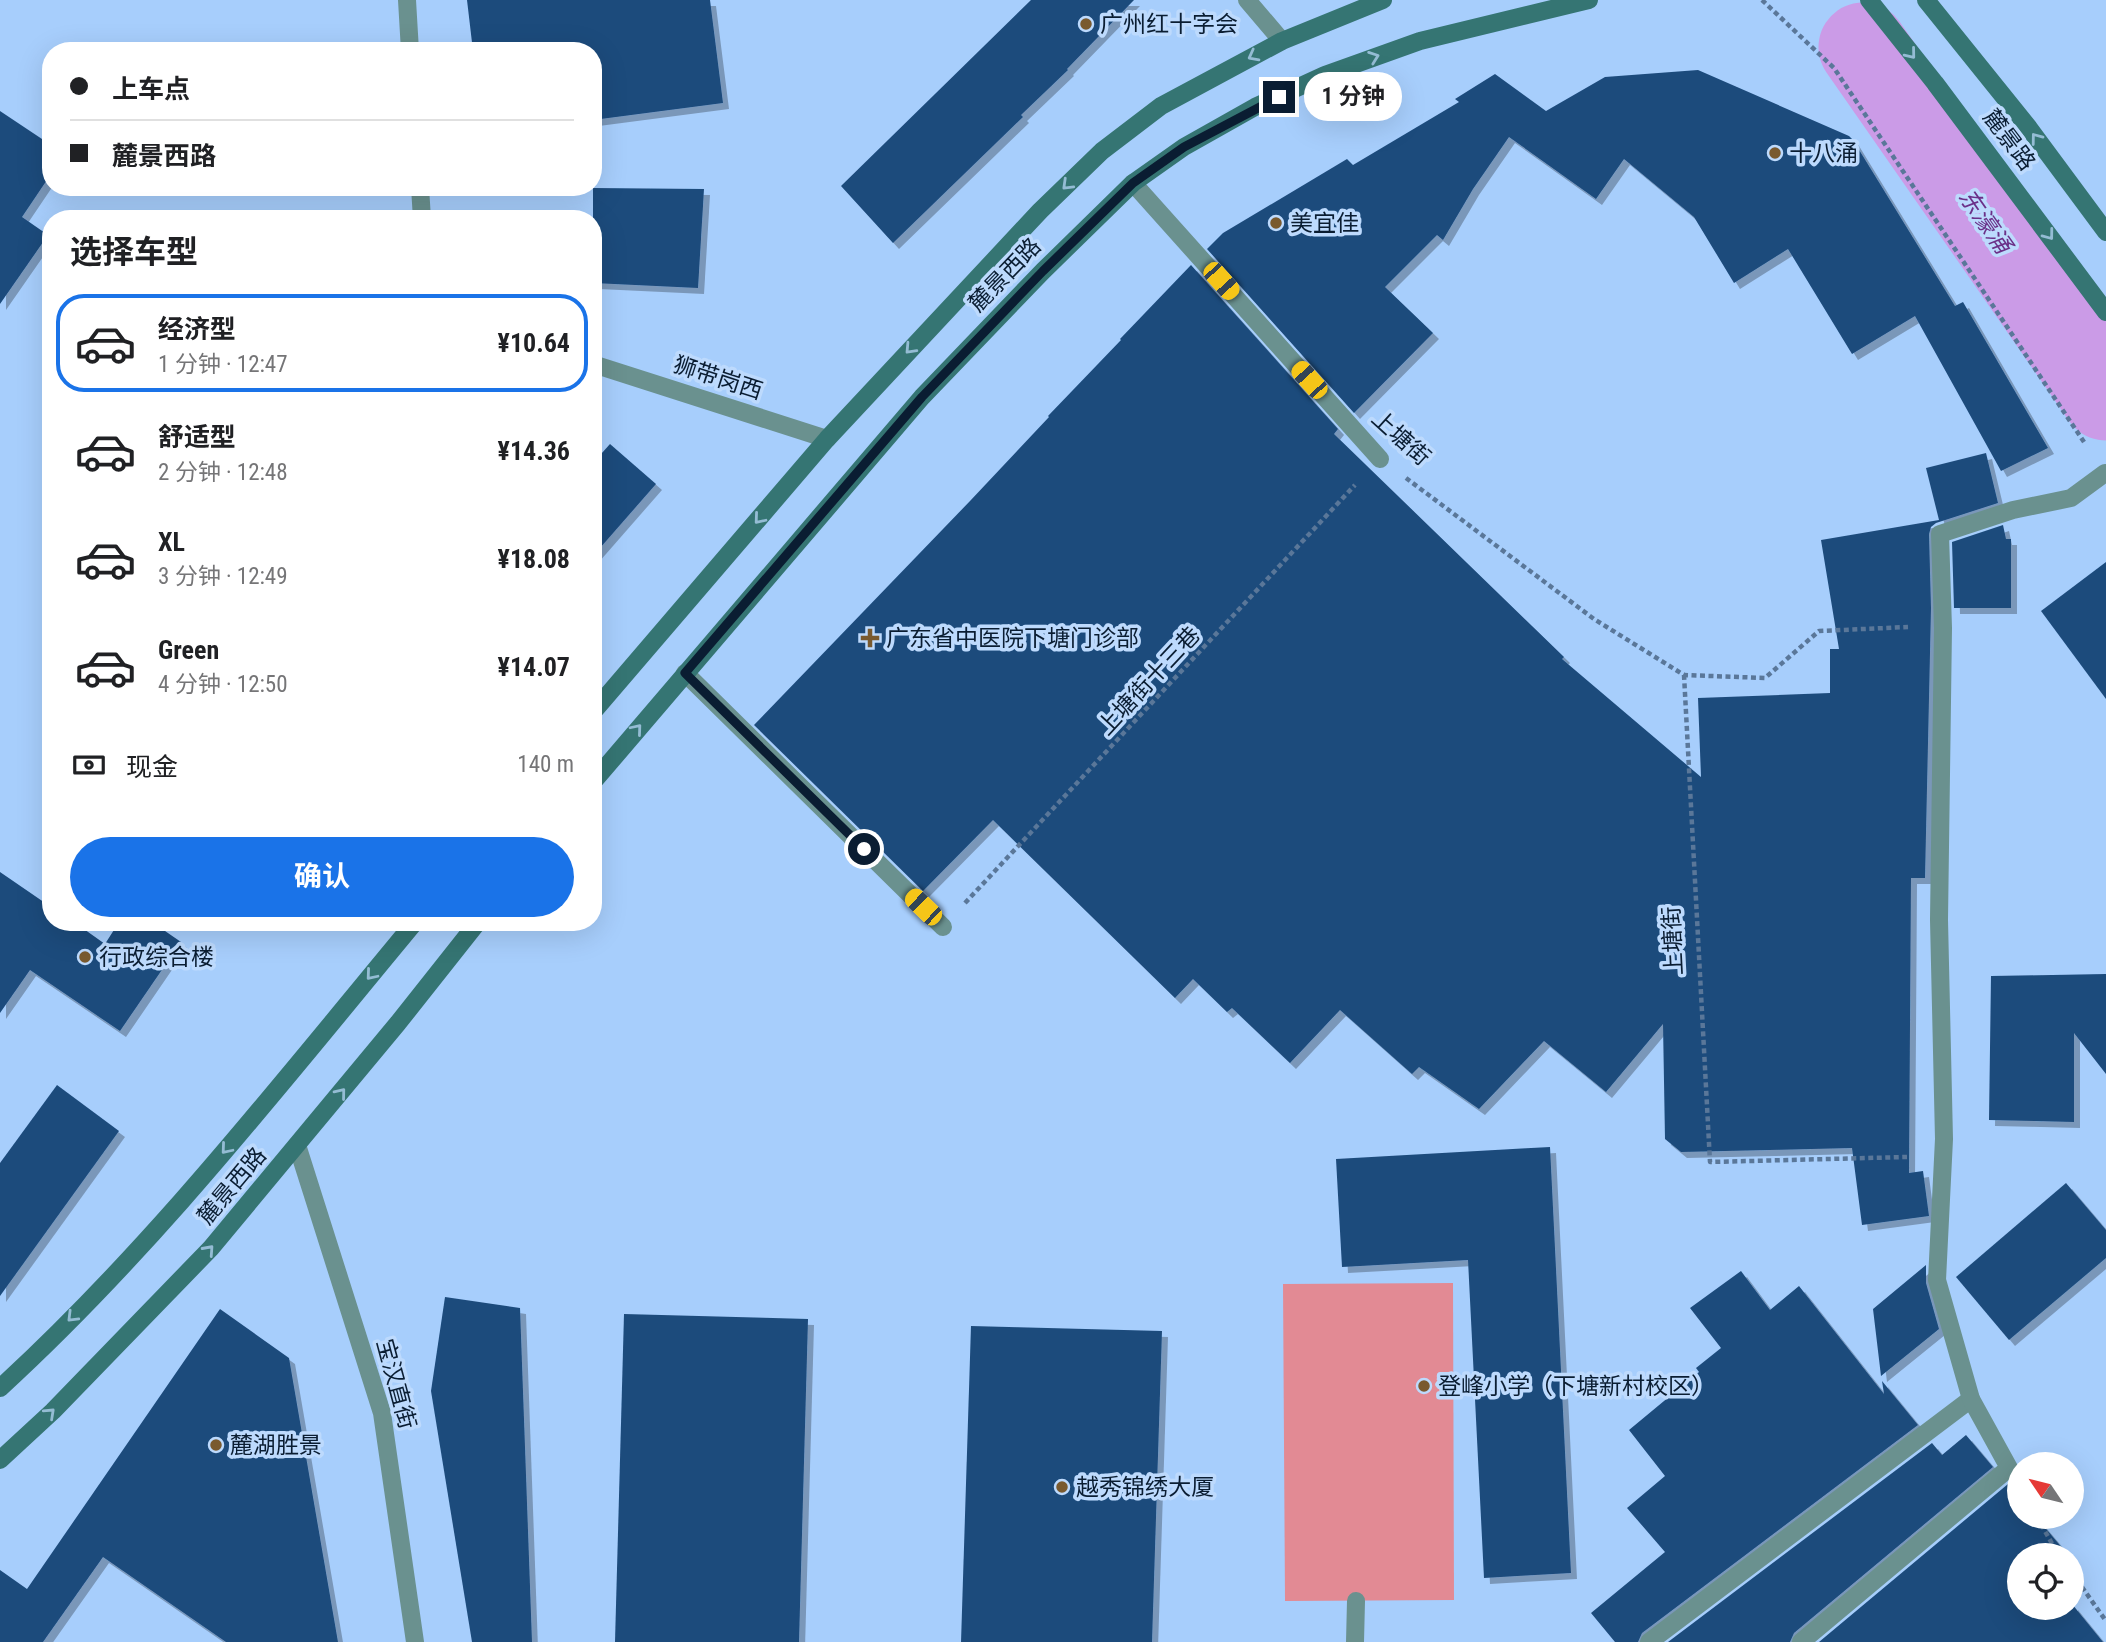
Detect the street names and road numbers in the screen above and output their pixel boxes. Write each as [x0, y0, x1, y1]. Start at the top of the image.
street label: 麓景路 [1977, 104, 2041, 176]
street label: 麓景西路 [963, 233, 1047, 317]
street label: 狮带岗西 [670, 351, 766, 405]
street label: 上塘街 [1366, 405, 1436, 471]
street label: 上塘街十三巷 [1092, 621, 1206, 741]
street label: 上塘街 [1658, 906, 1688, 976]
street label: 麓景西路 [192, 1142, 272, 1230]
street label: 宝汉直街 [371, 1336, 421, 1432]

